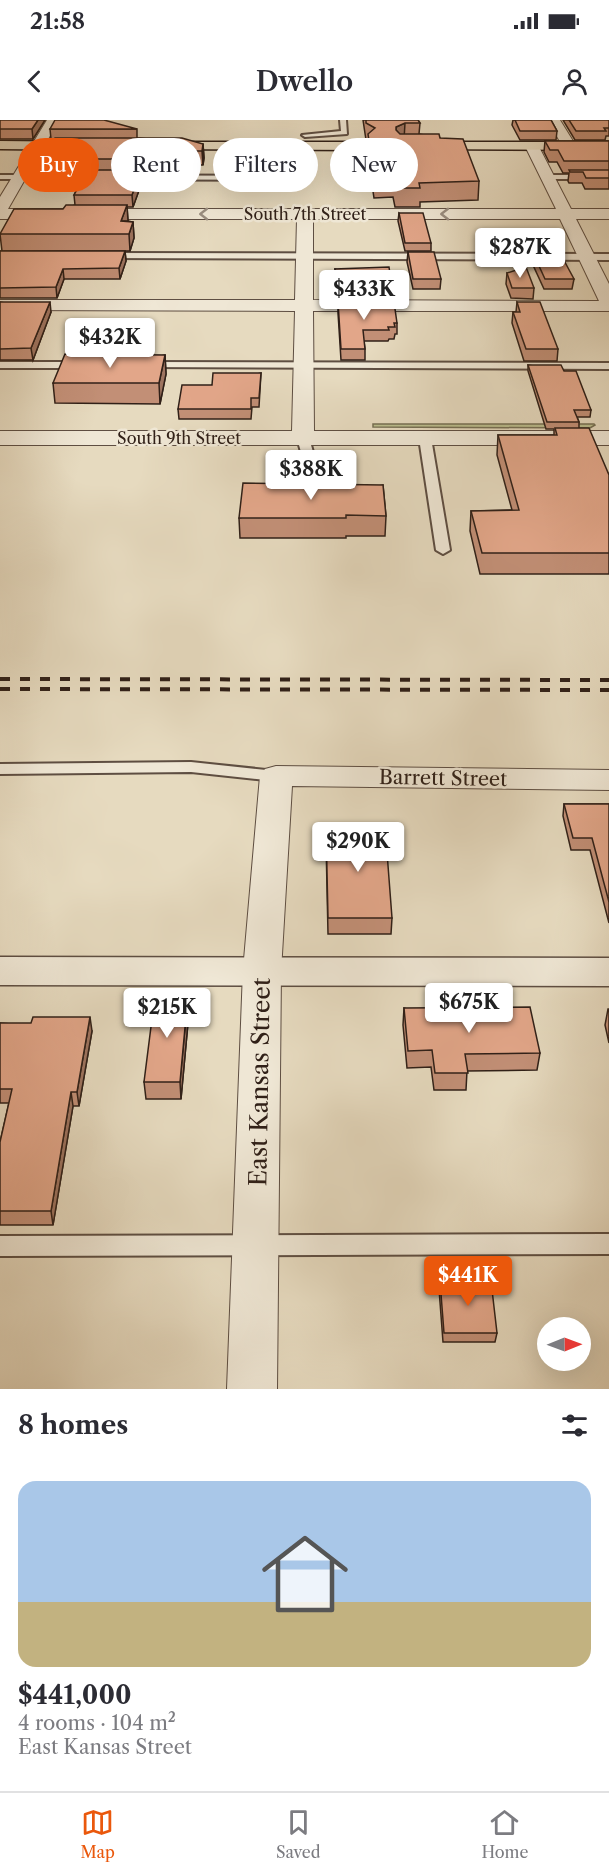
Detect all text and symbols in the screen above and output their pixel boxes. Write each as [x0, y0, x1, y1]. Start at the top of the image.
text: 21:58 [30, 8, 85, 35]
icon: back [18, 65, 51, 98]
text: Dwello [256, 65, 353, 98]
icon: person [558, 65, 591, 98]
chip: Buy [18, 138, 99, 192]
chip: Rent [111, 138, 201, 192]
chip: Filters [213, 138, 318, 192]
chip: New [330, 138, 418, 192]
street label: South 7th Street [244, 204, 367, 224]
one-way arrow [199, 208, 208, 220]
one-way arrow [440, 208, 449, 220]
pin: $287K [478, 228, 562, 279]
text: $287K [489, 235, 551, 259]
pin: $433K [322, 270, 406, 321]
text: $433K [333, 277, 395, 301]
pin: $432K [68, 318, 152, 369]
text: $432K [79, 325, 141, 349]
street label: South 9th Street [117, 428, 241, 448]
pin: $388K [269, 450, 353, 501]
text: $388K [279, 457, 343, 481]
street label: Barrett Street [379, 765, 507, 791]
pin: $290K [316, 822, 400, 873]
text: $290K [326, 829, 390, 853]
street label: East Kansas Street [243, 977, 276, 1187]
pin: $675K [427, 983, 511, 1034]
pin: $215K [125, 988, 209, 1039]
text: $675K [439, 990, 499, 1014]
text: $215K [138, 995, 197, 1019]
pin: $441K [426, 1256, 510, 1307]
text: $441K [438, 1263, 498, 1287]
north arrow [537, 1317, 591, 1371]
map controls [537, 1317, 591, 1371]
text: 8 homes [18, 1409, 128, 1441]
icon: filters [558, 1409, 591, 1442]
icon: home [251, 1520, 359, 1628]
text: $441,000 [18, 1679, 132, 1711]
text: 4 rooms · 104 m² [18, 1711, 176, 1735]
text: East Kansas Street [18, 1735, 192, 1759]
tab: Map [81, 1806, 115, 1862]
tab: Saved [276, 1806, 320, 1862]
tab: Home [481, 1806, 528, 1862]

